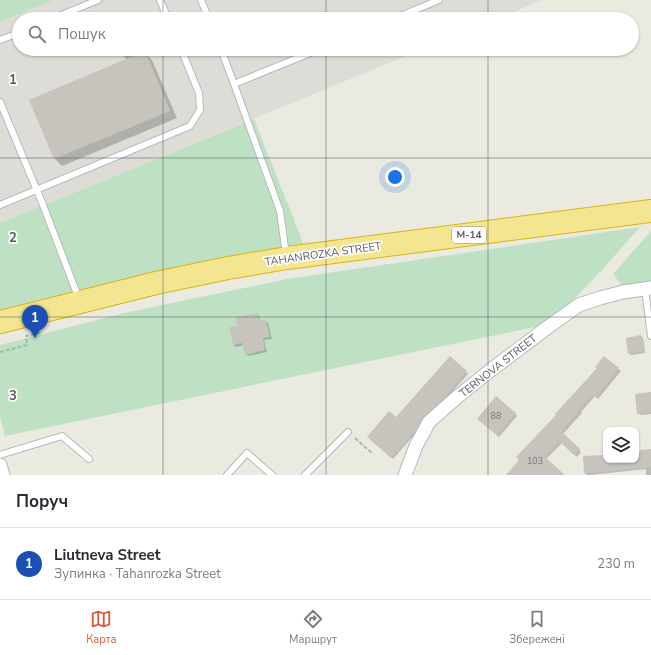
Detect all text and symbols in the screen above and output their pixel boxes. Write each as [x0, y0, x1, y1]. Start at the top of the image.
search box [12, 12, 639, 56]
icon: search [26, 23, 48, 45]
text: Пошук [58, 24, 106, 44]
text: 1 [9, 71, 17, 89]
your location [385, 167, 405, 187]
road number: М-14 [452, 227, 486, 243]
text: 2 [9, 229, 17, 247]
street label: TAHANROZKA STREET [264, 238, 383, 270]
pin: 1 [22, 305, 48, 338]
street label: TERNOVA STREET [456, 331, 540, 401]
text: 3 [9, 387, 17, 405]
house number: 88 [491, 410, 501, 422]
map controls [603, 427, 639, 463]
button: layers [603, 427, 639, 463]
house number: 103 [527, 455, 543, 467]
text: Поруч [16, 490, 68, 513]
text: Liutneva Street [54, 545, 160, 565]
text: 1 [25, 555, 33, 573]
text: 230 m [597, 555, 635, 573]
text: Зупинка · Tahanrozka Street [54, 565, 221, 583]
tab: Карта [86, 608, 117, 647]
tab: Маршрут [289, 608, 337, 647]
tab: Збережені [509, 608, 565, 647]

